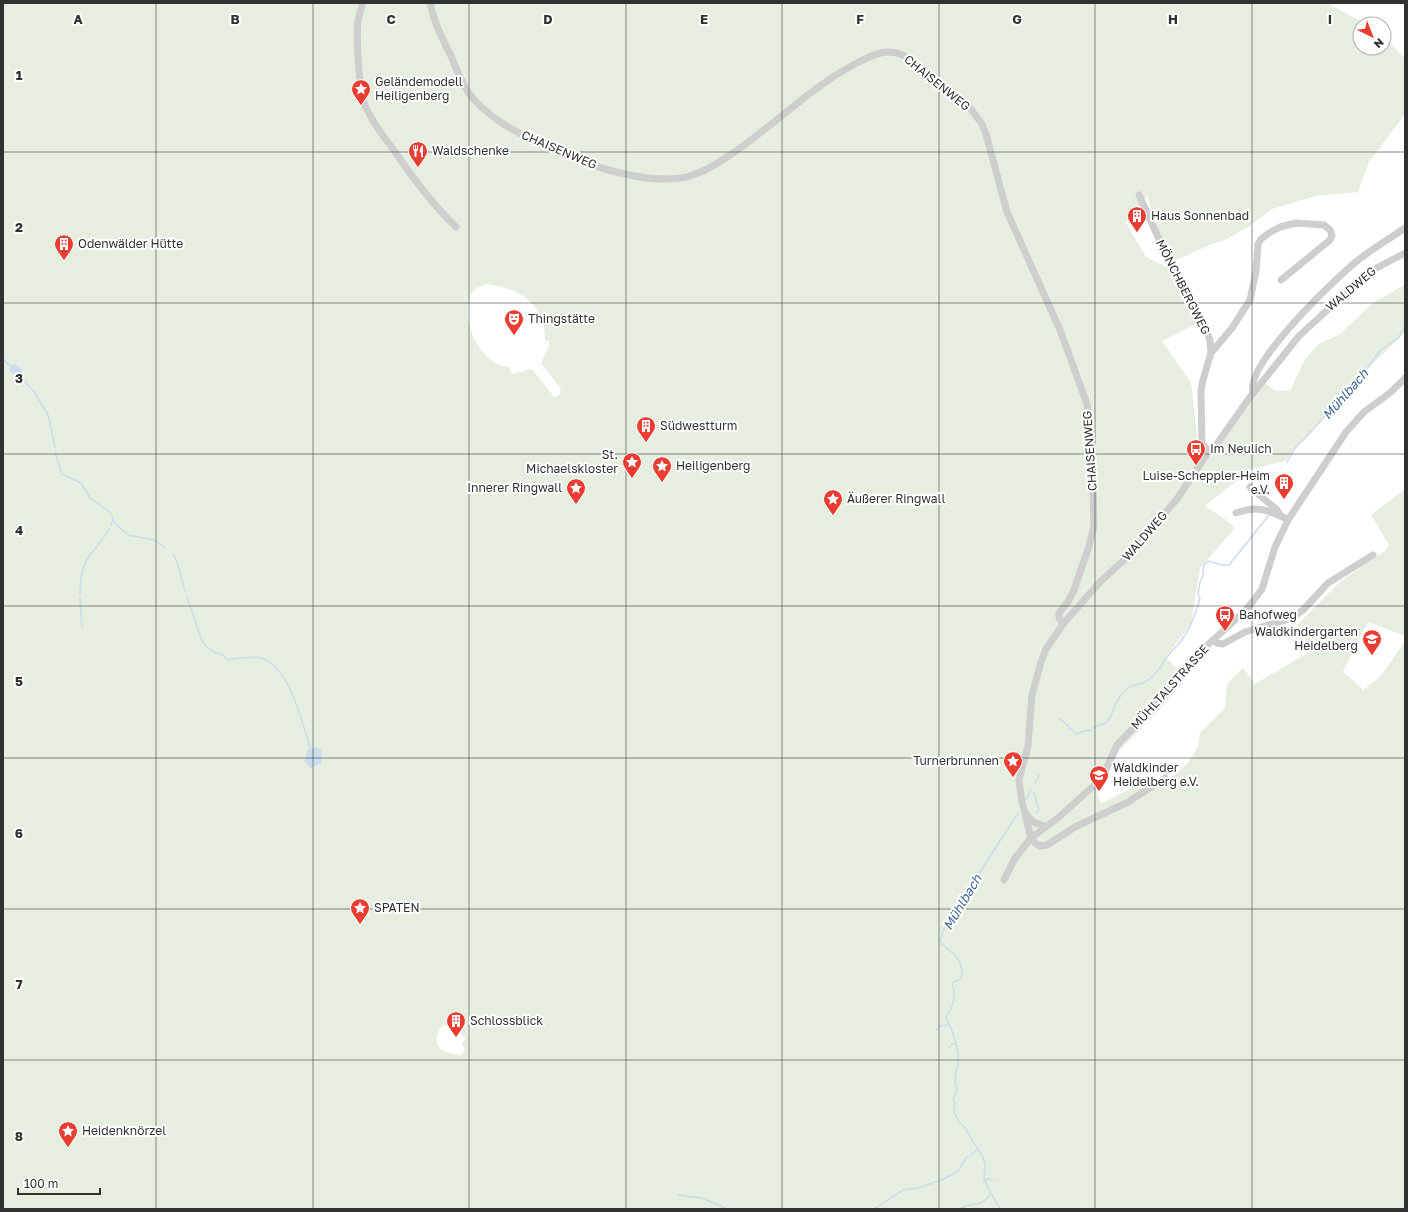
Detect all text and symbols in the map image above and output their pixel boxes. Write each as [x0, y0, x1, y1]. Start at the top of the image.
text: A [73, 11, 83, 27]
text: B [230, 11, 240, 27]
text: C [386, 11, 396, 27]
text: D [543, 11, 553, 27]
text: E [700, 11, 708, 27]
text: F [856, 11, 864, 27]
text: G [1012, 11, 1022, 27]
text: H [1168, 11, 1178, 27]
text: I [1328, 11, 1332, 27]
north arrow [1352, 16, 1392, 56]
text: N [1372, 36, 1387, 51]
street label: CHAISENWEG [901, 51, 973, 114]
text: 1 [16, 67, 23, 83]
place label: Geländemodell Heiligenberg [375, 74, 463, 103]
place icon: Geländemodell Heiligenberg [350, 78, 372, 106]
street label: CHAISENWEG [519, 127, 599, 172]
restaurant icon: Waldschenke [407, 140, 429, 168]
place label: Waldschenke [432, 143, 509, 158]
building icon: Haus Sonnenbad [1126, 205, 1148, 233]
place label: Haus Sonnenbad [1151, 208, 1249, 223]
text: 2 [15, 219, 23, 235]
building icon: Odenwälder Hütte [53, 233, 75, 261]
place label: Odenwälder Hütte [78, 236, 183, 251]
street label: MÖNCHBERGWEG [1153, 237, 1214, 337]
street label: WALDWEG [1322, 263, 1379, 314]
theatre icon: Thingstätte [503, 308, 525, 336]
place label: Thingstätte [528, 311, 595, 326]
water label: Mühlbach [1319, 365, 1372, 423]
text: 3 [15, 370, 23, 386]
street label: CHAISENWEG [1079, 410, 1100, 492]
building icon: Südwestturm [635, 415, 657, 443]
place label: Südwestturm [660, 418, 737, 433]
bus stop icon: Im Neulich [1185, 438, 1207, 466]
place label: Im Neulich [1210, 441, 1272, 456]
place label: St. Michaelskloster [526, 447, 618, 476]
place icon: St. Michaelskloster [621, 451, 643, 479]
place icon: Heiligenberg [651, 455, 673, 483]
place label: Heiligenberg [676, 458, 750, 473]
place label: Luise-Scheppler-Heim e.V. [1143, 468, 1270, 497]
building icon: Luise-Scheppler-Heim e.V. [1273, 472, 1295, 500]
place icon: Innerer Ringwall [565, 477, 587, 505]
place label: Innerer Ringwall [467, 480, 562, 495]
place icon: Äußerer Ringwall [822, 488, 844, 516]
place label: Äußerer Ringwall [847, 491, 945, 506]
street label: WALDWEG [1119, 508, 1170, 564]
text: 4 [15, 522, 23, 538]
bus stop icon: Bahofweg [1214, 604, 1236, 632]
place label: Bahofweg [1239, 607, 1297, 622]
place label: Waldkindergarten Heidelberg [1255, 624, 1358, 653]
school or university icon: Waldkindergarten Heidelberg [1361, 628, 1383, 656]
street label: MÜHLTALSTRASSE [1128, 641, 1212, 732]
text: 5 [15, 673, 23, 689]
place icon: Turnerbrunnen [1002, 750, 1024, 778]
place label: Turnerbrunnen [913, 753, 999, 768]
place label: Waldkinder Heidelberg e.V. [1113, 760, 1199, 789]
school or university icon: Waldkinder Heidelberg e.V. [1088, 764, 1110, 792]
text: 6 [15, 825, 23, 841]
water label: Mühlbach [939, 871, 985, 933]
place icon: SPATEN [349, 897, 371, 925]
place label: SPATEN [374, 900, 420, 915]
text: 7 [15, 976, 23, 992]
building icon: Schlossblick [445, 1010, 467, 1038]
place label: Schlossblick [470, 1013, 543, 1028]
place icon: Heidenknörzel [57, 1120, 79, 1148]
place label: Heidenknörzel [82, 1123, 166, 1138]
text: 8 [15, 1128, 23, 1144]
scale bar [18, 1170, 100, 1196]
text: 100 m [24, 1176, 58, 1191]

